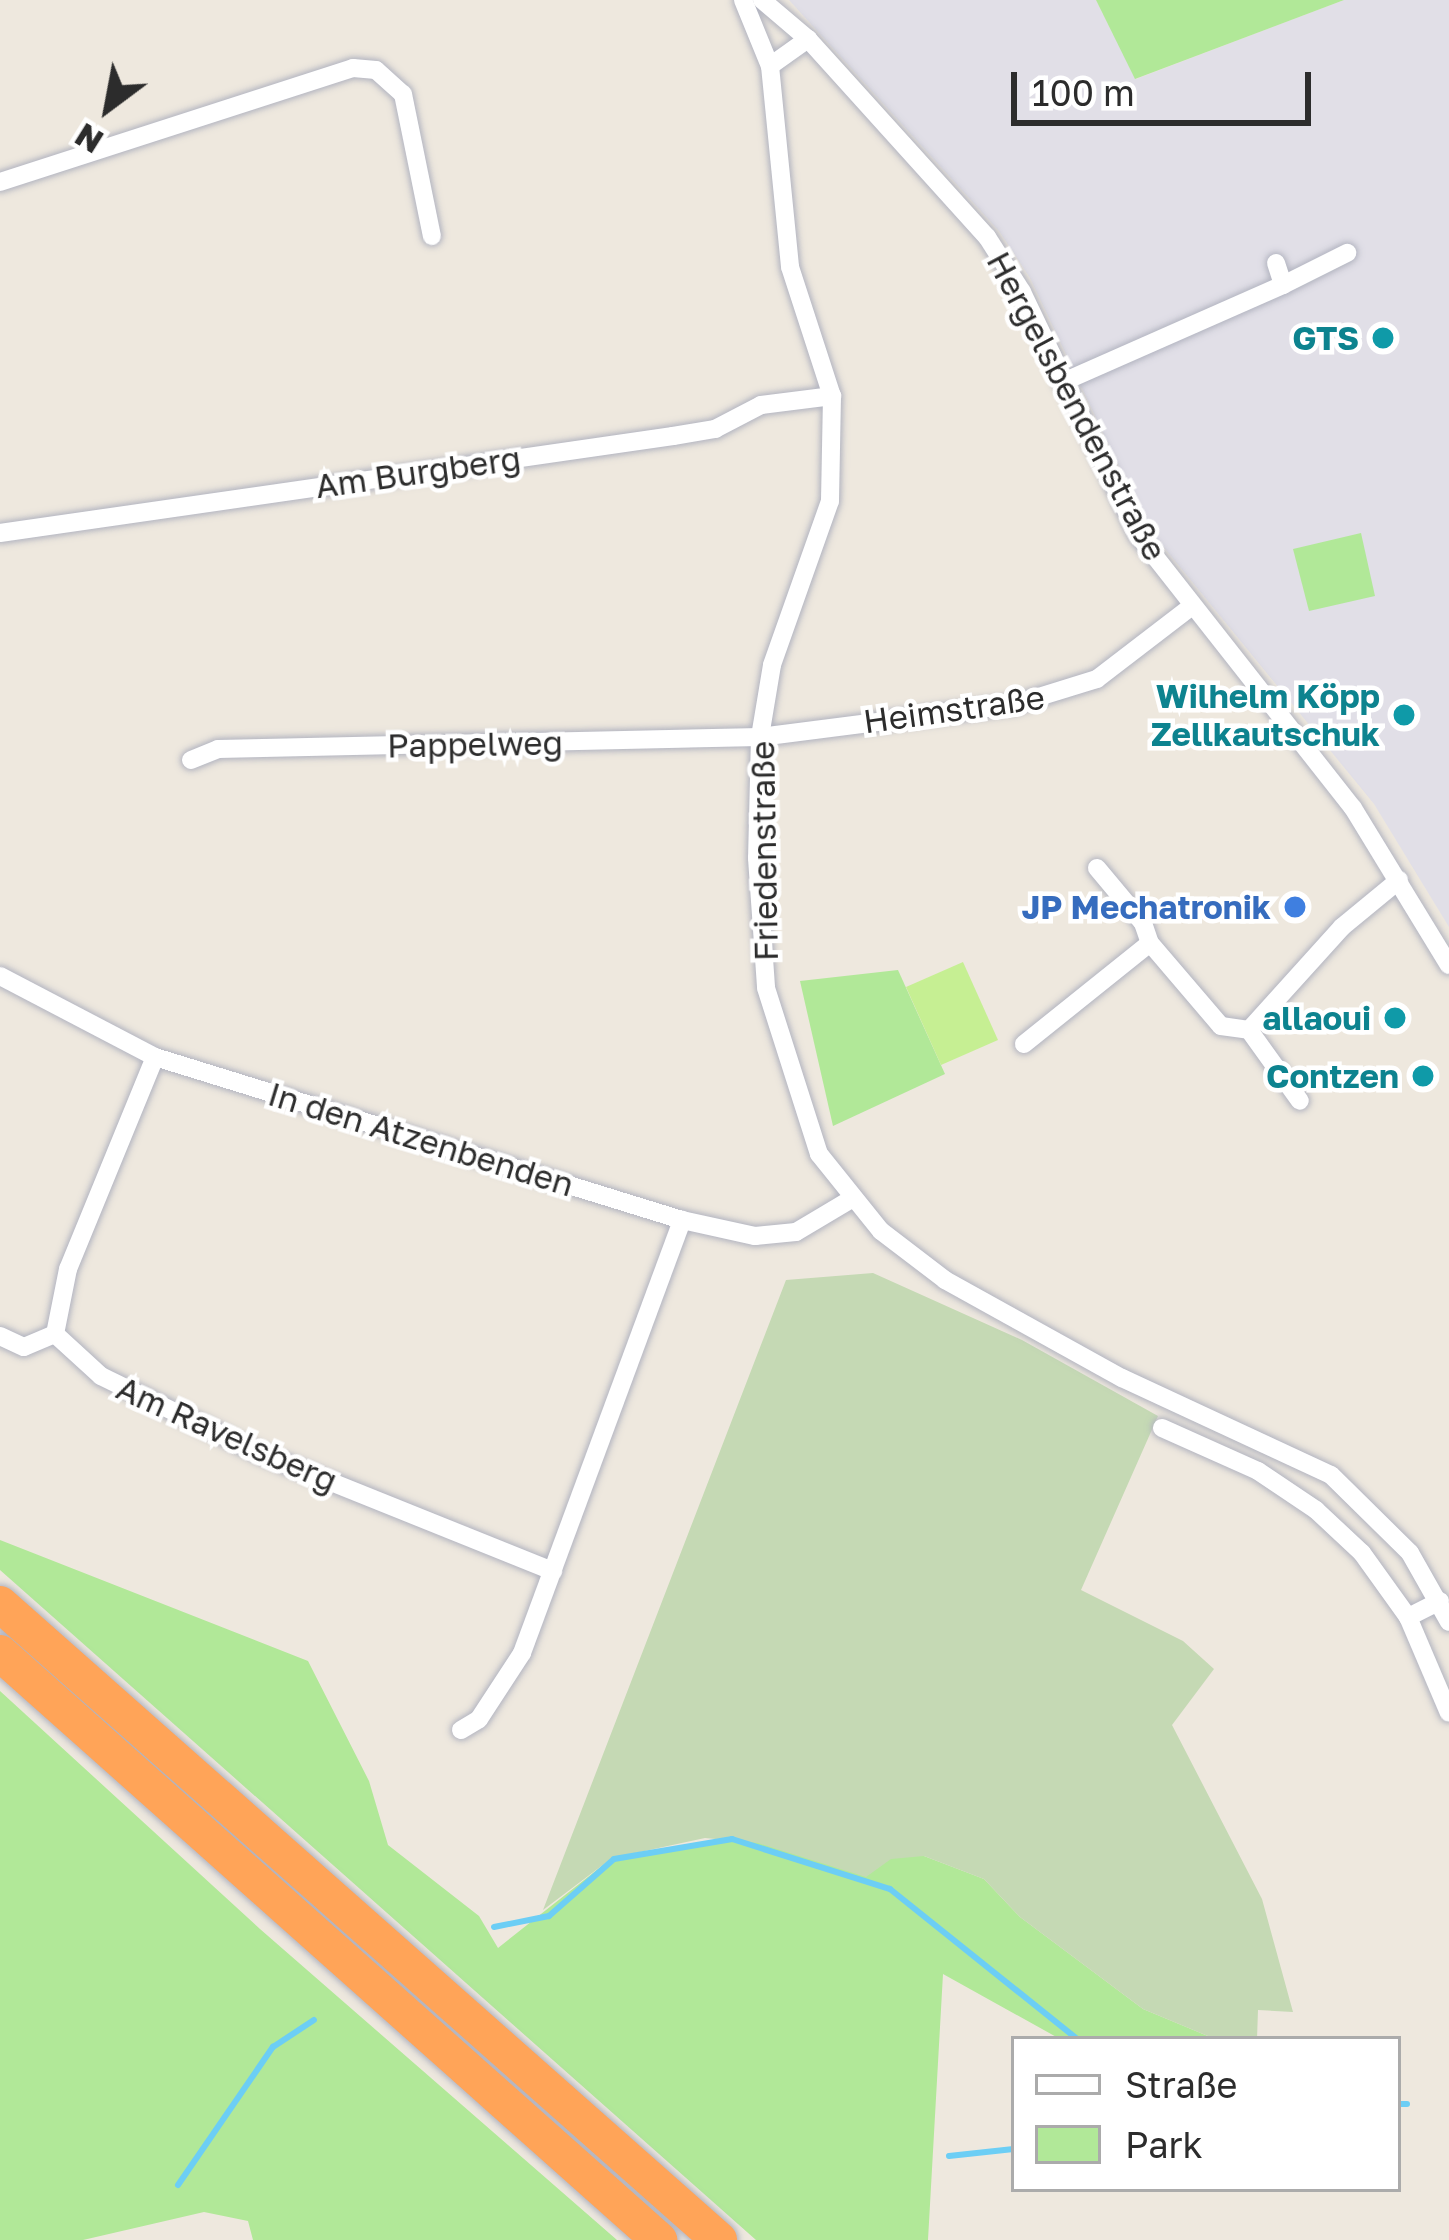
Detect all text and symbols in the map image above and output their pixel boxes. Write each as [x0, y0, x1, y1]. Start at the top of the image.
north arrow [48, 48, 168, 168]
scale bar [1017, 48, 1317, 122]
text: 100 m [1032, 71, 1135, 114]
text: N [68, 116, 110, 162]
street label: Hergelsbendenstraße [979, 245, 1175, 567]
place label: GTS [1292, 318, 1359, 358]
marker: GTS [1370, 325, 1396, 351]
street label: Am Burgberg [313, 438, 523, 506]
place label: Wilhelm Köpp Zellkautschuk [1151, 676, 1380, 754]
street label: Heimstraße [861, 677, 1047, 741]
marker: Wilhelm Köpp Zellkautschuk [1391, 702, 1417, 728]
street label: Pappelweg [387, 723, 563, 765]
street label: Friedenstraße [742, 740, 786, 962]
place label: JP Mechatronik [1021, 887, 1271, 927]
marker: JP Mechatronik [1282, 894, 1308, 920]
place label: allaoui [1262, 998, 1371, 1038]
marker: allaoui [1382, 1005, 1408, 1031]
place label: Contzen [1266, 1056, 1399, 1096]
marker: Contzen [1410, 1063, 1436, 1089]
street label: In den Atzenbenden [264, 1074, 578, 1204]
street label: Am Ravelsberg [111, 1368, 343, 1500]
legend [1011, 2036, 1401, 2192]
text: Straße [1125, 2063, 1238, 2106]
text: Park [1125, 2123, 1203, 2166]

